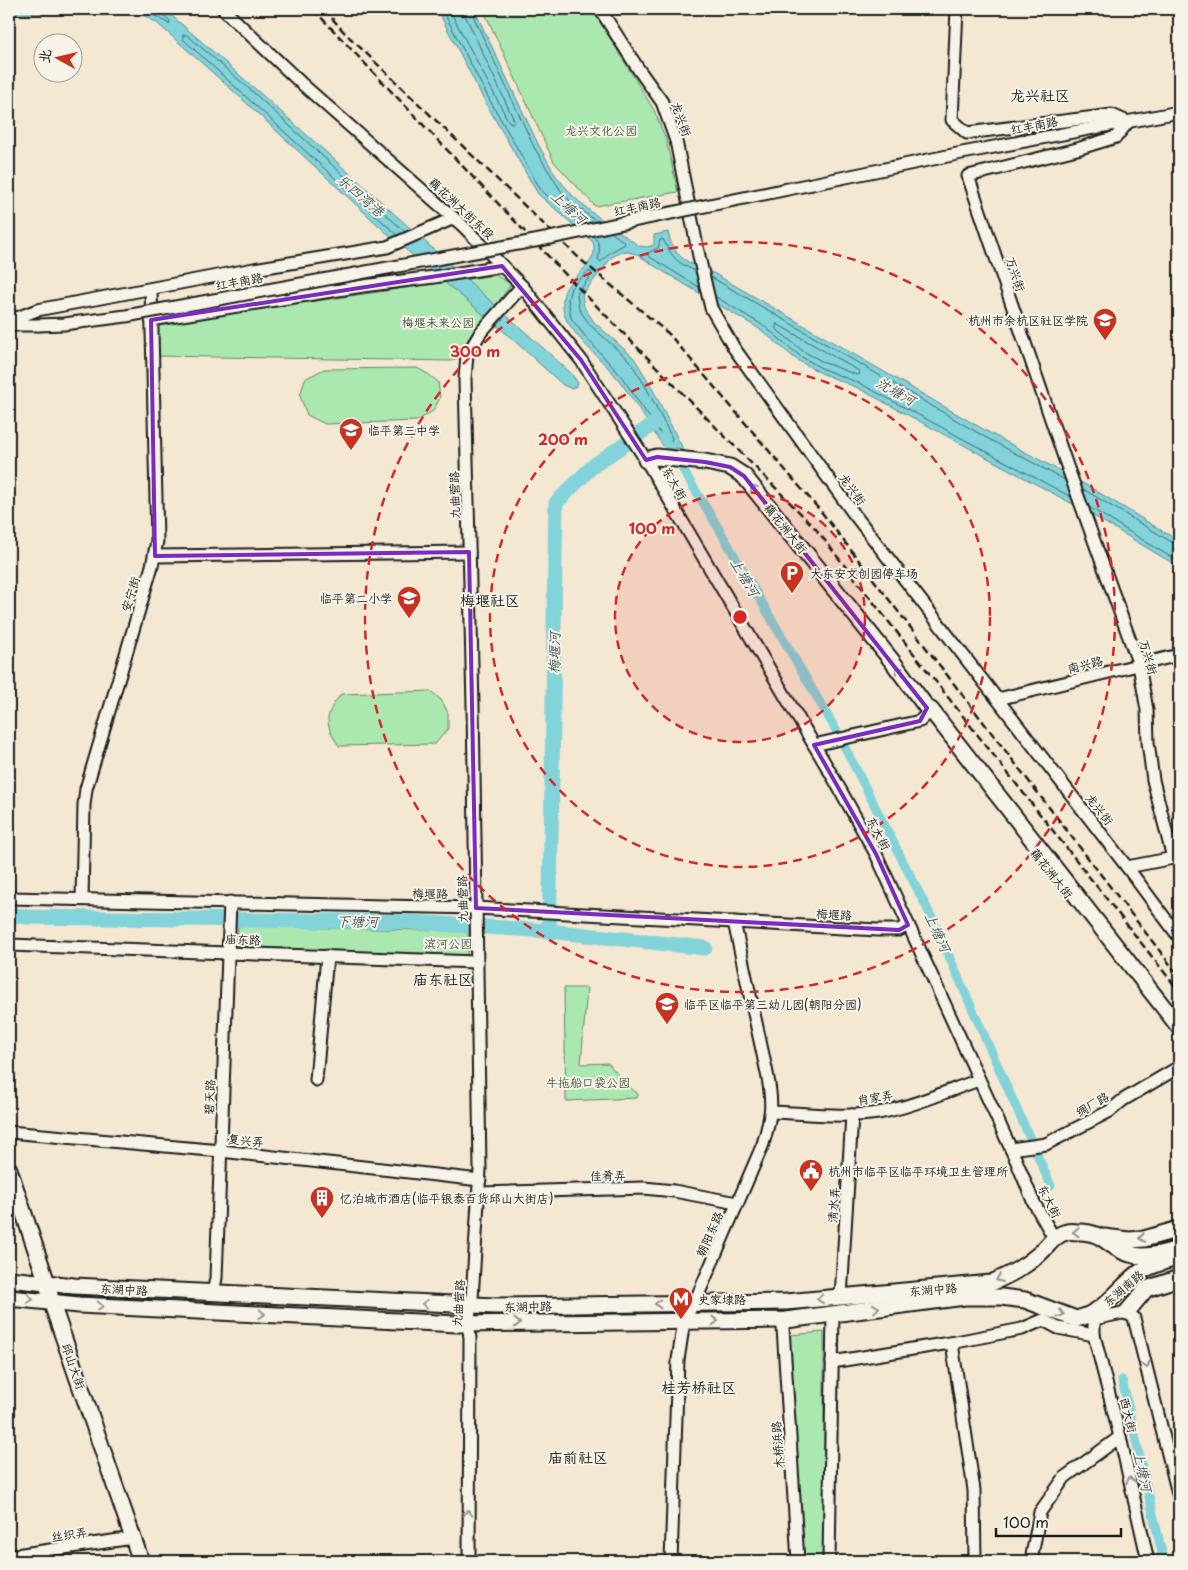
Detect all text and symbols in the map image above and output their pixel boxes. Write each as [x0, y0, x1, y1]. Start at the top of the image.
north arrow [32, 32, 82, 82]
text: 北 [33, 48, 56, 65]
district label: 龙兴社区 [1010, 83, 1070, 106]
street label: 龙兴街 [667, 99, 697, 139]
street label: 红丰南路 [1009, 112, 1059, 138]
park label: 龙兴文化公园 [565, 121, 637, 139]
water label: 乐四湾港 [333, 169, 391, 223]
street label: 藕花洲大街东段 [425, 173, 499, 243]
water label: 上塘河 [546, 185, 593, 230]
street label: 红丰南路 [612, 192, 662, 220]
street label: 万兴街 [1002, 254, 1030, 294]
street label: 红丰南路 [214, 268, 264, 294]
school or university icon: 杭州市余杭区社区学院 [1092, 307, 1118, 341]
place label: 杭州市余杭区社区学院 [968, 311, 1088, 329]
park label: 梅堰未来公园 [402, 313, 474, 331]
text: 300 m [450, 339, 500, 362]
water label: 沈塘河 [873, 372, 921, 411]
school or university icon: 临平第三中学 [338, 417, 364, 451]
place label: 临平第三中学 [368, 421, 440, 439]
text: 200 m [538, 427, 588, 450]
street label: 东大街 [658, 463, 692, 503]
street label: 龙兴街 [835, 469, 871, 509]
street label: 九曲营路 [445, 471, 463, 519]
one-way arrow [750, 484, 759, 493]
street label: 藕花洲大街 [760, 499, 812, 557]
text: 100 m [629, 516, 675, 539]
water label: 上塘河 [725, 554, 766, 602]
parking icon: 大东安文创园停车场 [779, 560, 805, 594]
place label: 大东安文创园停车场 [810, 564, 918, 582]
street label: 安宁街 [116, 574, 144, 614]
school or university icon: 临平第二小学 [396, 585, 422, 619]
district label: 梅堰社区 [460, 588, 520, 611]
place label: 临平第二小学 [320, 589, 392, 607]
centre of rings [731, 608, 749, 626]
water label: 梅堰河 [543, 630, 565, 674]
street label: 万兴街 [1135, 637, 1163, 677]
street label: 南兴路 [1065, 651, 1105, 677]
one-way arrow [895, 665, 904, 675]
street label: 龙兴街 [1082, 789, 1118, 829]
street label: 东大街 [863, 813, 895, 853]
street label: 藕花洲大街 [1026, 844, 1078, 902]
street label: 九曲营路 [453, 875, 471, 923]
street label: 梅堰路 [412, 884, 448, 902]
street label: 梅堰路 [816, 904, 852, 924]
water label: 上塘河 [920, 909, 957, 957]
water label: 下塘河 [336, 910, 380, 932]
street label: 庙东路 [225, 929, 261, 949]
park label: 滨河公园 [424, 934, 472, 952]
district label: 庙东社区 [413, 967, 473, 990]
school or university icon: 临平区临平第三幼儿园(朝阳分园) [654, 991, 680, 1025]
place label: 临平区临平第三幼儿园(朝阳分园) [684, 995, 861, 1013]
park label: 牛拖船口袋公园 [546, 1073, 630, 1091]
street label: 碧天路 [199, 1079, 219, 1115]
street label: 肖家弄 [856, 1085, 894, 1109]
street label: 绸厂路 [1072, 1087, 1112, 1121]
street label: 复兴弄 [227, 1129, 265, 1151]
public building icon: 杭州市临平区临平环境卫生管理所 [798, 1158, 824, 1192]
place label: 杭州市临平区临平环境卫生管理所 [828, 1162, 1009, 1180]
street label: 佳肴弄 [590, 1166, 626, 1184]
street label: 东大街 [1034, 1181, 1066, 1221]
building icon: 忆泊城市酒店(临平银泰百货邱山大街店) [309, 1185, 335, 1219]
street label: 清水弄 [823, 1186, 843, 1224]
place label: 忆泊城市酒店(临平银泰百货邱山大街店) [340, 1189, 553, 1207]
street label: 朝阳东路 [691, 1208, 727, 1260]
one-way arrow [1071, 1227, 1079, 1237]
one-way arrow [1137, 1233, 1146, 1243]
street label: 东湖南路 [1099, 1266, 1147, 1310]
one-way arrow [995, 1274, 1003, 1284]
street label: 九曲营路 [447, 1278, 469, 1328]
street label: 东湖中路 [908, 1278, 958, 1300]
street label: 东湖中路 [100, 1279, 148, 1299]
metro station icon: 史家埭路 [668, 1286, 694, 1320]
place label: 史家埭路 [698, 1290, 746, 1308]
one-way arrow [816, 1293, 824, 1304]
one-way arrow [27, 1294, 35, 1305]
street label: 东湖中路 [504, 1297, 552, 1315]
one-way arrow [421, 1298, 429, 1309]
one-way arrow [653, 1299, 661, 1309]
one-way arrow [96, 1300, 104, 1311]
one-way arrow [872, 1304, 881, 1314]
one-way arrow [259, 1308, 267, 1319]
one-way arrow [1057, 1309, 1065, 1319]
one-way arrow [711, 1315, 719, 1326]
one-way arrow [514, 1318, 521, 1328]
street label: 邱山大街 [58, 1340, 90, 1392]
one-way arrow [1140, 1361, 1151, 1370]
district label: 桂芳桥社区 [661, 1375, 737, 1398]
street label: 西大街 [1116, 1395, 1142, 1435]
street label: 木桥浜路 [766, 1420, 788, 1470]
district label: 庙前社区 [548, 1445, 608, 1468]
water label: 上塘河 [1128, 1448, 1158, 1496]
one-way arrow [1125, 1475, 1136, 1484]
scale bar [996, 1505, 1120, 1537]
one-way arrow [463, 1508, 474, 1516]
text: 100 m [1003, 1510, 1049, 1533]
street label: 丝织弄 [50, 1523, 88, 1545]

